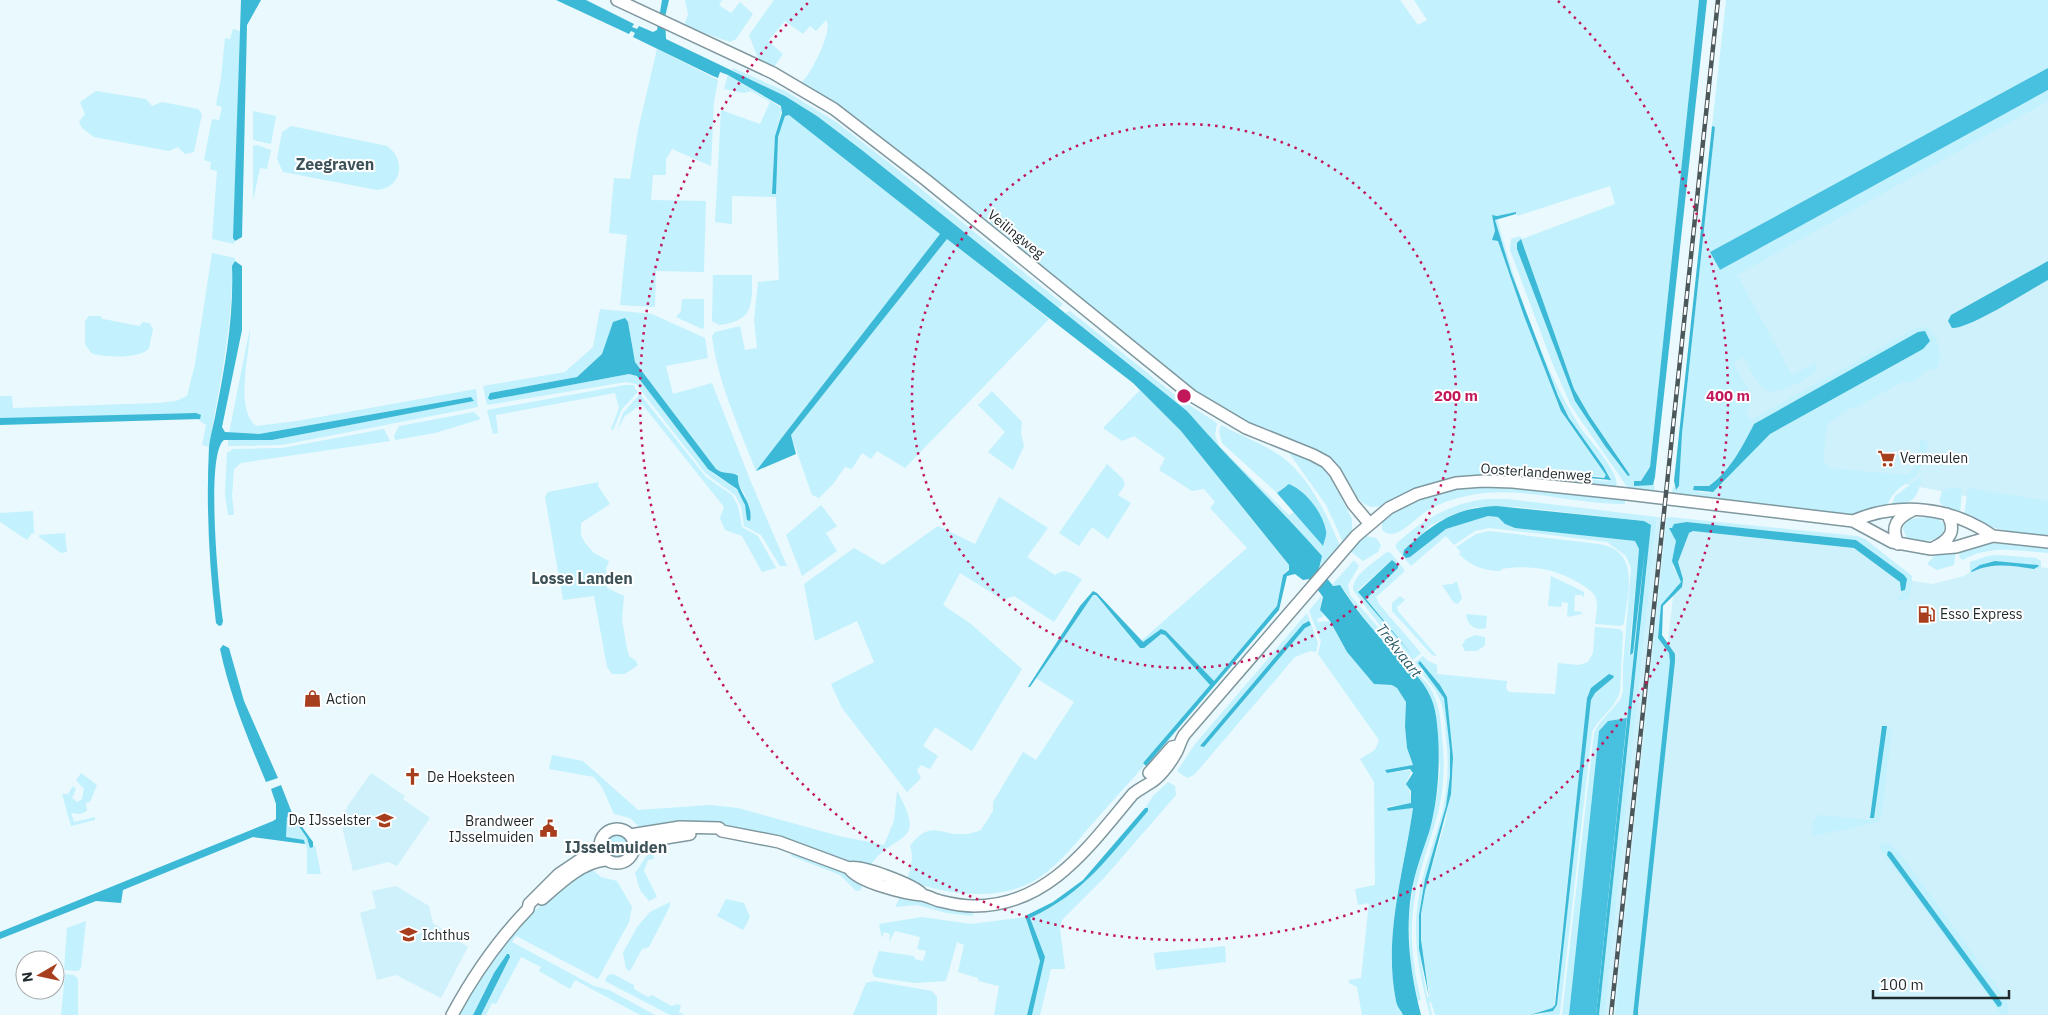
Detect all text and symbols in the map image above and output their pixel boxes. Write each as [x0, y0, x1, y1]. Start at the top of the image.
district label: Zeegraven [296, 154, 374, 174]
street label: Veilingweg [984, 206, 1048, 263]
text: 200 m [1434, 386, 1478, 405]
text: 400 m [1706, 386, 1750, 405]
centre of rings [1175, 387, 1193, 405]
supermarket icon: Vermeulen [1876, 448, 1896, 468]
place label: Vermeulen [1900, 449, 1968, 467]
street label: Oosterlandenweg [1480, 459, 1593, 485]
district label: Losse Landen [531, 568, 633, 588]
fuel station icon: Esso Express [1916, 604, 1936, 624]
place label: Esso Express [1940, 605, 2023, 623]
water label: Trekvaart [1372, 619, 1427, 682]
shop icon: Action [302, 689, 322, 709]
place label: Action [326, 690, 366, 708]
church icon: De Hoeksteen [403, 767, 423, 787]
place label: De Hoeksteen [427, 768, 515, 786]
school or university icon: De IJsselster [375, 810, 395, 830]
place label: De IJsselster [288, 811, 371, 829]
place label: Brandweer IJsselmuiden [449, 812, 534, 846]
public building icon: Brandweer IJsselmuiden [538, 819, 558, 839]
district label: IJsselmuiden [565, 837, 667, 857]
school or university icon: Ichthus [398, 925, 418, 945]
place label: Ichthus [422, 926, 470, 944]
north arrow [15, 950, 65, 1000]
scale bar [1873, 968, 2009, 1000]
text: N [17, 971, 37, 983]
text: 100 m [1880, 975, 1924, 994]

